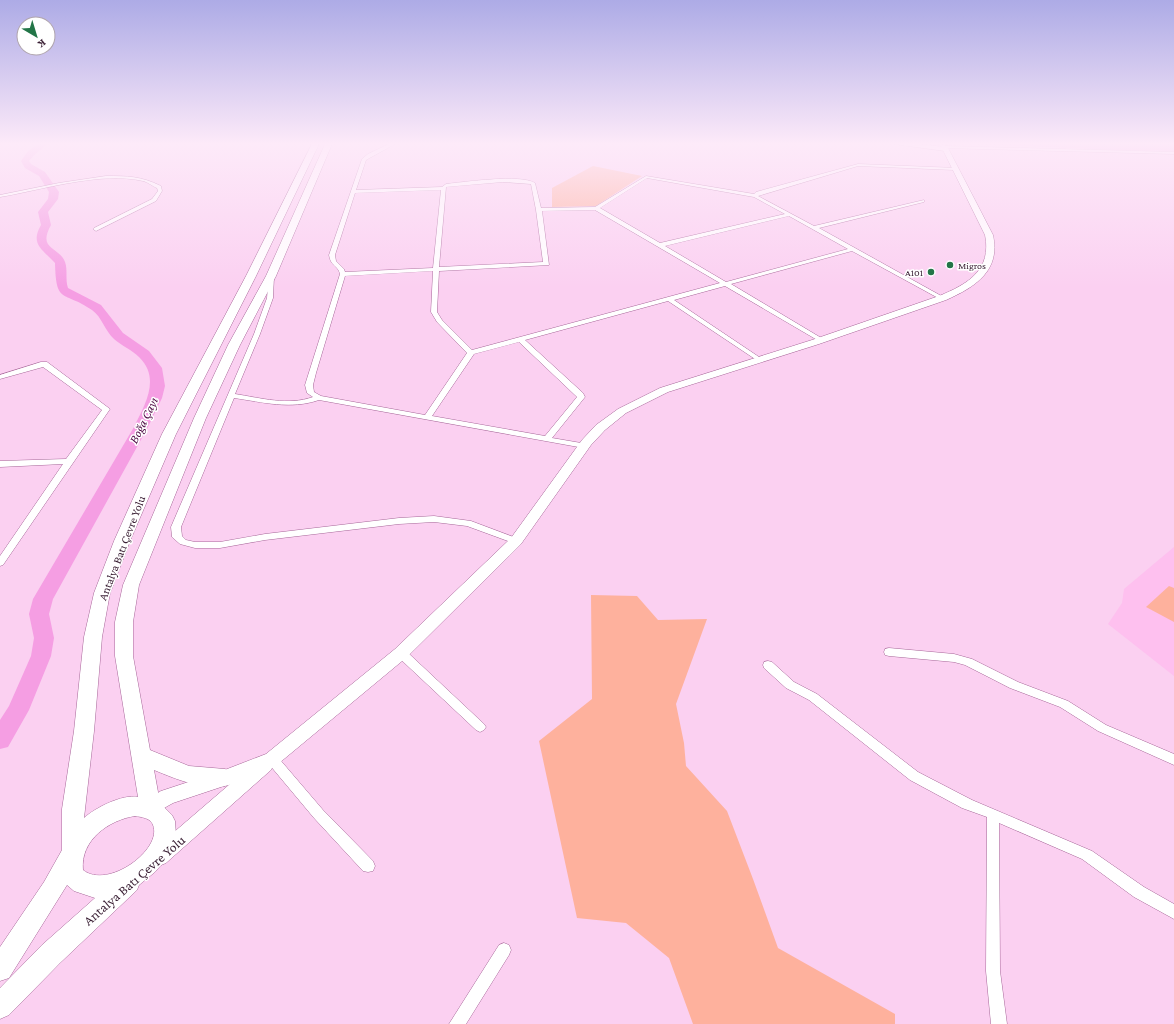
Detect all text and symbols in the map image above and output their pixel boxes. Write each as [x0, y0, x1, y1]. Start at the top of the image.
north arrow [16, 16, 56, 56]
text: K [35, 37, 49, 51]
marker: Migros [945, 260, 955, 270]
place label: Migros [958, 260, 986, 271]
place label: A101 [905, 267, 923, 278]
marker: A101 [926, 267, 936, 277]
water label: Boğa Çayı [126, 394, 161, 446]
street label: Antalya Batı Çevre Yolu [96, 493, 149, 602]
street label: Antalya Batı Çevre Yolu [80, 831, 189, 929]

